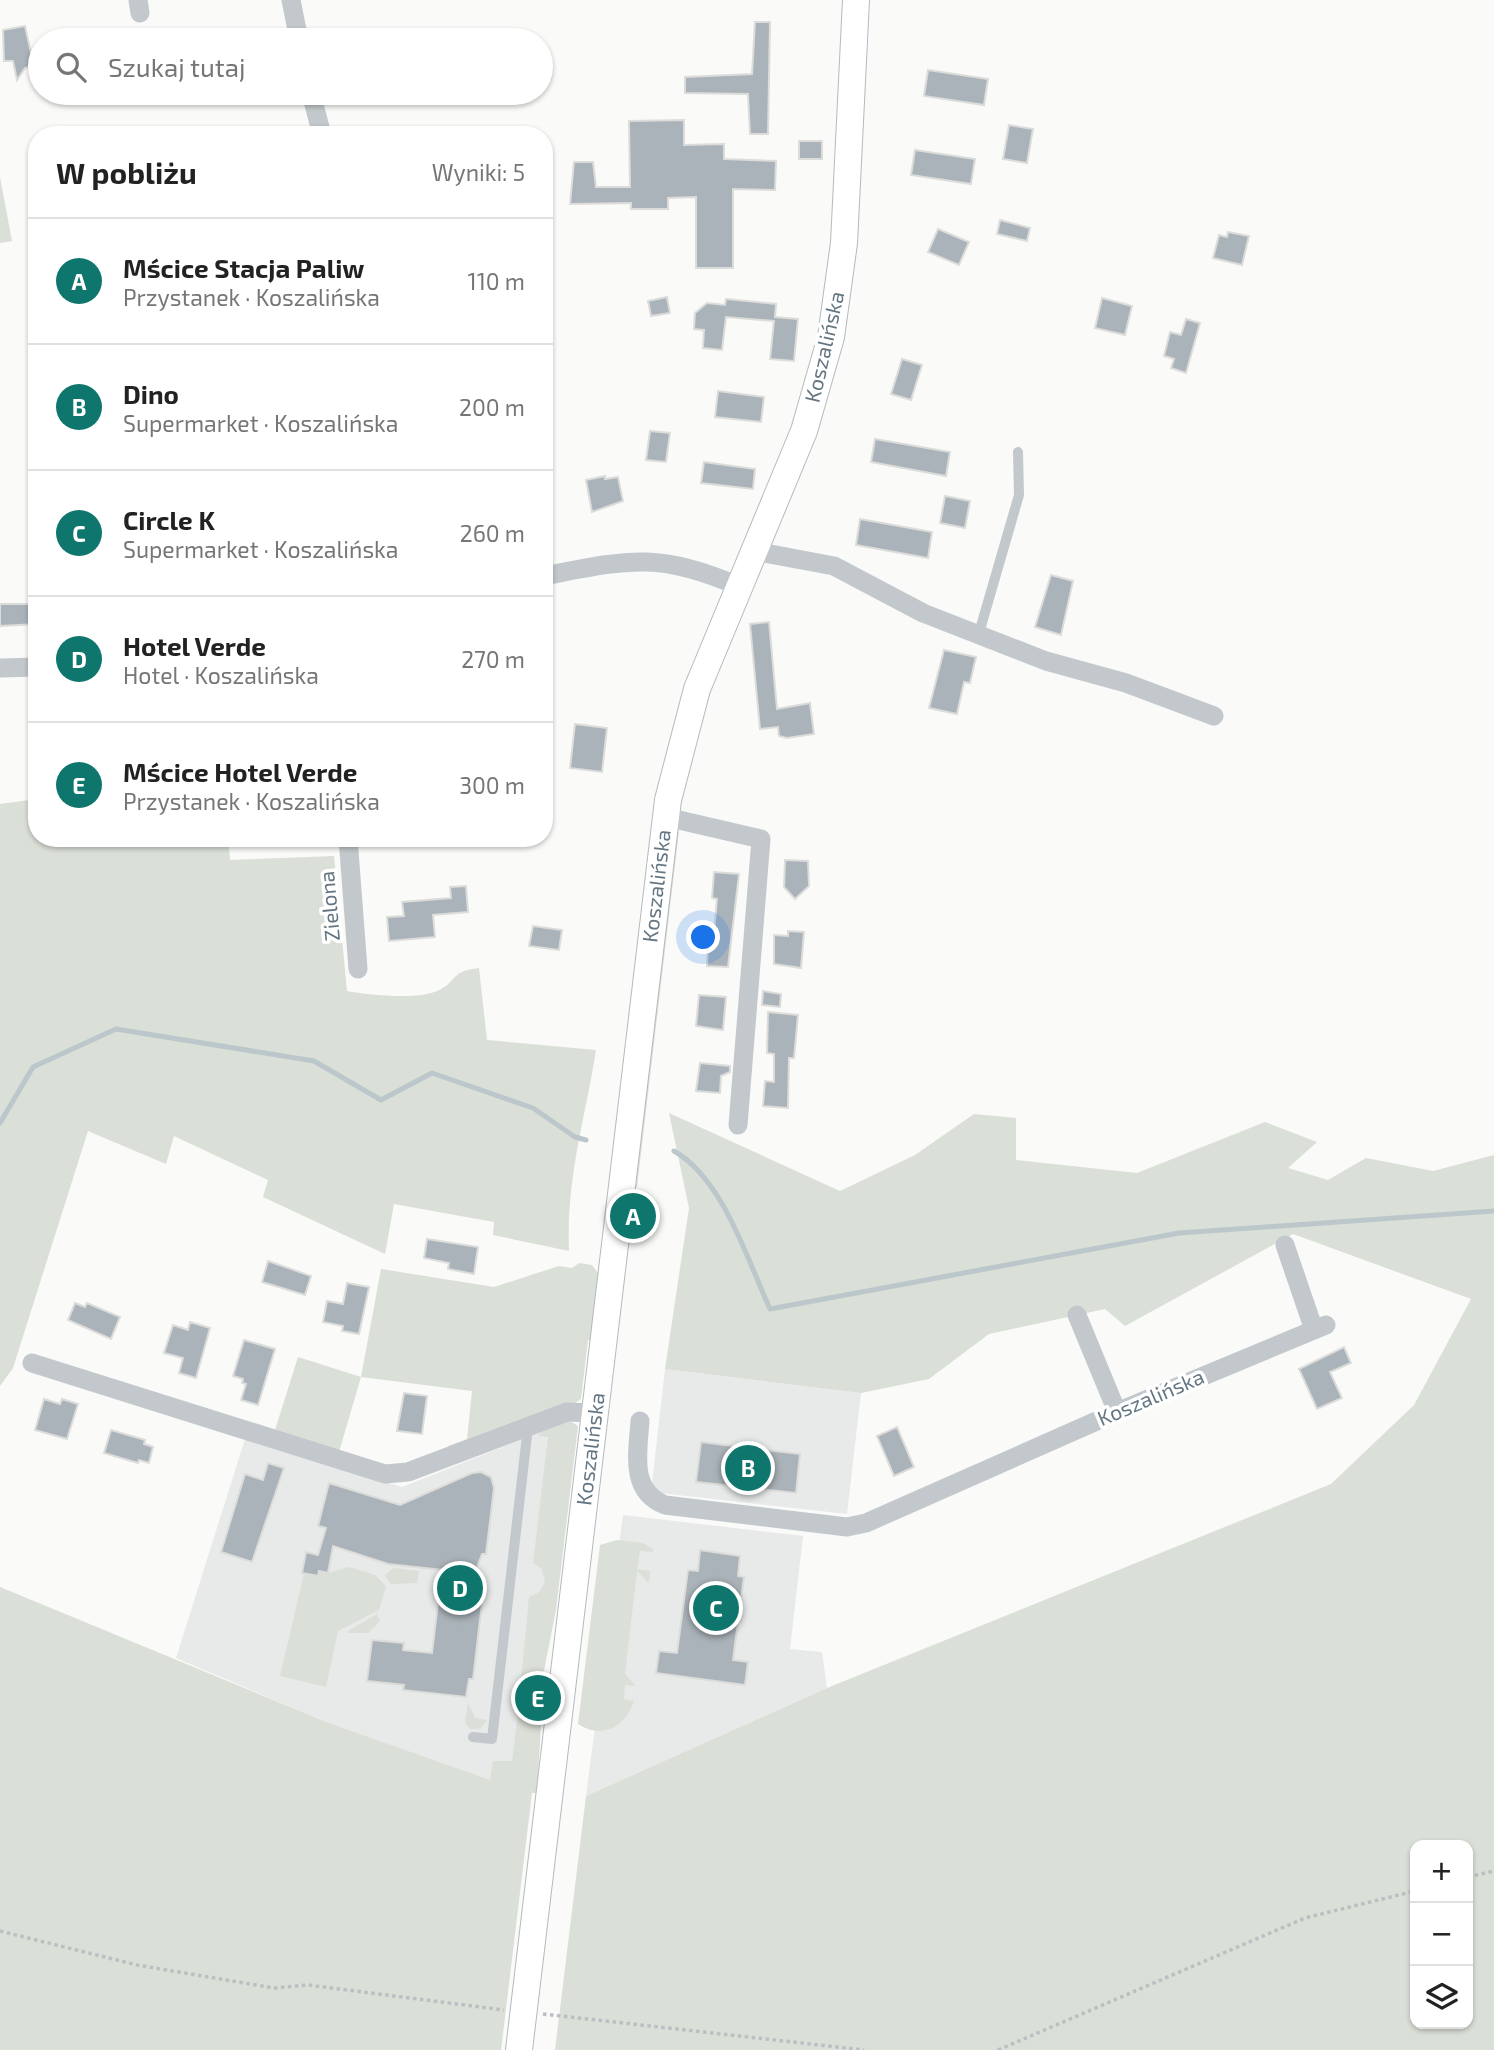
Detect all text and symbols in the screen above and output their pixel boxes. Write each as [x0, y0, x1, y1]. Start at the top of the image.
search box [28, 28, 553, 105]
icon: search [52, 48, 90, 86]
text: Szukaj tutaj [108, 51, 245, 82]
text: W pobliżu [56, 154, 197, 190]
text: Wyniki: 5 [432, 158, 525, 186]
text: Mścice Stacja Paliw [123, 252, 364, 283]
text: A [71, 267, 87, 295]
text: 110 m [468, 267, 525, 295]
text: Przystanek · Koszalińska [123, 283, 380, 311]
street label: Koszalińska [799, 289, 848, 405]
text: Dino [123, 378, 179, 409]
text: B [72, 393, 86, 421]
text: 200 m [459, 393, 525, 421]
text: Supermarket · Koszalińska [123, 409, 398, 437]
text: Circle K [123, 504, 215, 535]
text: C [72, 519, 86, 547]
text: 260 m [460, 519, 525, 547]
text: Supermarket · Koszalińska [123, 535, 398, 563]
text: Hotel Verde [123, 630, 266, 661]
text: D [71, 645, 87, 673]
text: 270 m [461, 645, 525, 673]
text: Hotel · Koszalińska [123, 661, 319, 689]
text: Mścice Hotel Verde [123, 756, 357, 787]
text: E [72, 771, 86, 799]
text: 300 m [459, 771, 525, 799]
text: Przystanek · Koszalińska [123, 787, 380, 815]
street label: Koszalińska [636, 828, 675, 944]
street label: Zielona [313, 870, 344, 942]
your location [686, 920, 720, 954]
pin: A [610, 1190, 656, 1242]
street label: Koszalińska [1093, 1363, 1208, 1430]
street label: Koszalińska [570, 1391, 609, 1507]
pin: B [725, 1442, 771, 1494]
pin: D [437, 1562, 483, 1614]
pin: C [693, 1582, 739, 1634]
pin: E [515, 1672, 561, 1724]
map controls [1410, 1840, 1473, 2029]
button: + [1410, 1840, 1473, 1903]
button: − [1410, 1903, 1473, 1966]
button: layers [1410, 1966, 1473, 2029]

